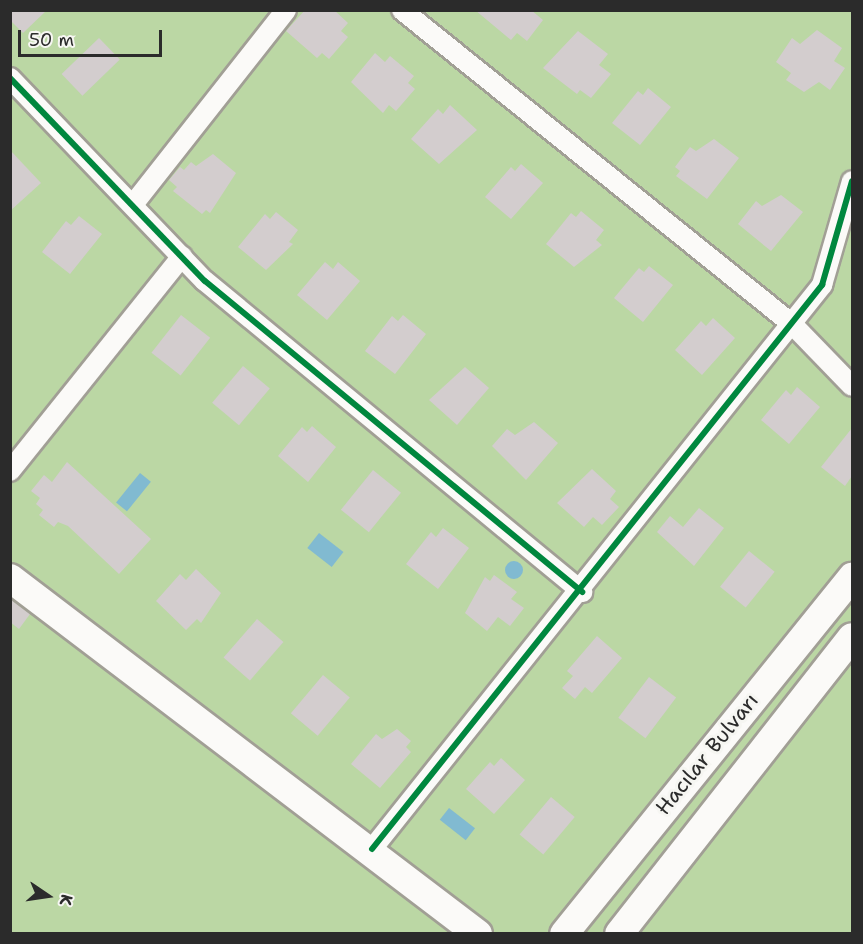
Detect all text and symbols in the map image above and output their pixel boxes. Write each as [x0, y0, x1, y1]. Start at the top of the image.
scale bar [21, 18, 165, 56]
text: 50 m [29, 28, 74, 52]
street label: Hacılar Bulvarı [650, 688, 764, 820]
north arrow [18, 866, 78, 926]
text: K [55, 892, 77, 908]

